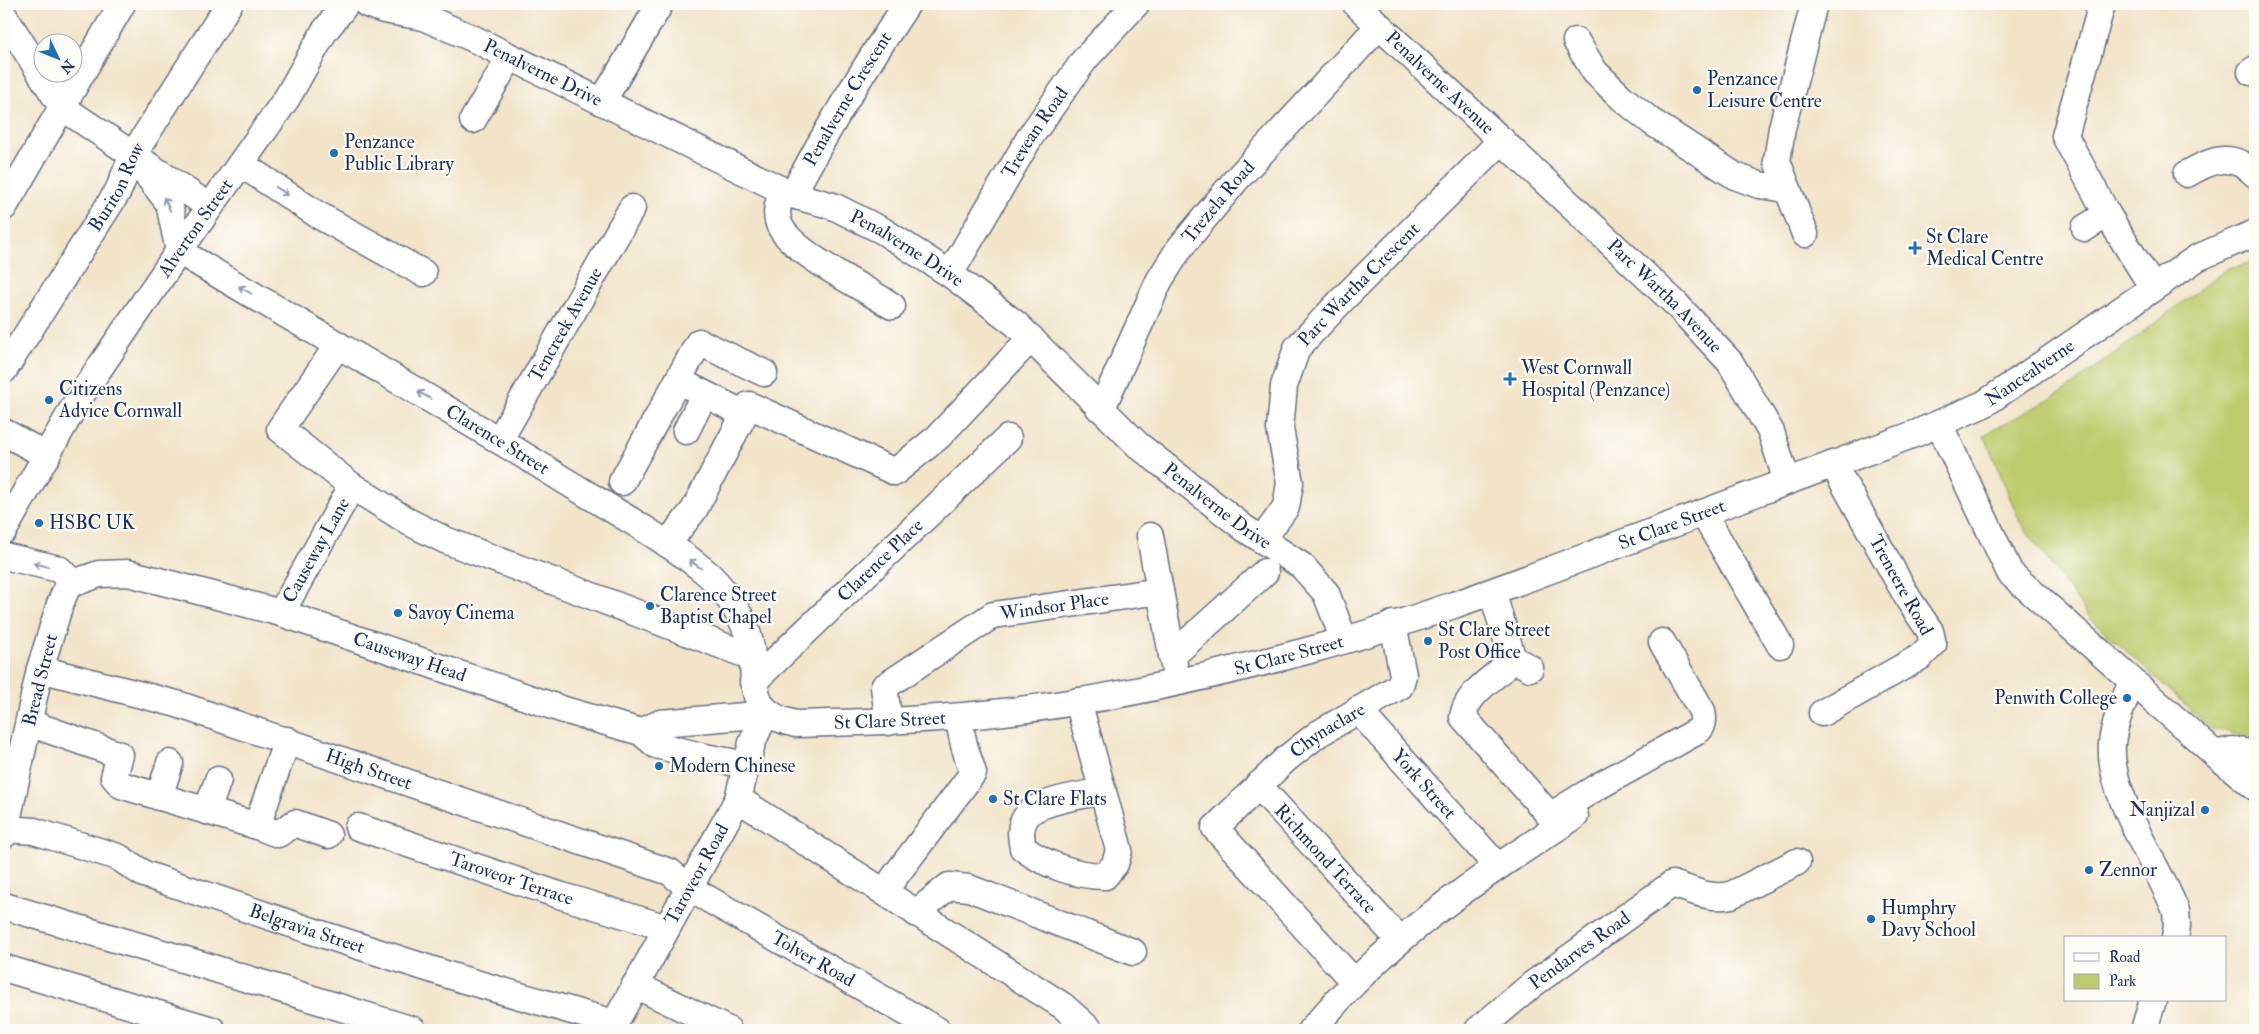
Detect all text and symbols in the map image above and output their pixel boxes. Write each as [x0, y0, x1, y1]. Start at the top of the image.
street label: Penalverne Avenue [1380, 26, 1500, 140]
street label: Penalverne Crescent [798, 27, 897, 170]
north arrow [32, 32, 82, 82]
street label: Penalverne Drive [480, 34, 606, 112]
text: N [56, 55, 78, 77]
place label: Penzance Leisure Centre [1707, 67, 1822, 113]
street label: Trevean Road [997, 82, 1074, 183]
marker: Penzance Leisure Centre [1691, 84, 1703, 96]
place label: Penzance Public Library [344, 130, 455, 176]
street label: Buriton Row [83, 138, 150, 236]
marker: Penzance Public Library [328, 147, 340, 159]
street label: Trezela Road [1177, 155, 1260, 248]
street label: Alverton Street [152, 174, 238, 283]
one-way arrow [274, 186, 288, 196]
one-way arrow [161, 197, 171, 212]
street label: Penalverne Drive [846, 204, 969, 292]
street label: Parc Wartha Crescent [1293, 217, 1425, 352]
place label: St Clare Medical Centre [1926, 225, 2043, 271]
street label: Parc Wartha Avenue [1602, 234, 1728, 358]
marker: St Clare Medical Centre [1908, 241, 1922, 255]
street label: Tencreek Avenue [523, 263, 608, 386]
one-way arrow [238, 285, 252, 295]
street label: Nancealverne [1980, 334, 2079, 412]
place label: West Cornwall Hospital (Penzance) [1520, 356, 1670, 403]
marker: West Cornwall Hospital (Penzance) [1503, 372, 1517, 386]
place label: Citizens Advice Cornwall [58, 377, 182, 423]
one-way arrow [417, 390, 432, 400]
marker: Citizens Advice Cornwall [43, 394, 55, 406]
street label: Clarence Street [441, 399, 554, 480]
street label: Penalverne Drive [1158, 457, 1276, 555]
street label: Causeway Lane [277, 493, 355, 607]
street label: St Clare Street [1615, 494, 1729, 555]
place label: HSBC UK [49, 511, 135, 535]
street label: Clarence Place [832, 513, 928, 607]
marker: HSBC UK [33, 517, 45, 529]
street label: Treneere Road [1864, 530, 1939, 640]
one-way arrow [689, 559, 702, 570]
one-way arrow [33, 560, 49, 569]
place label: Clarence Street Baptist Chapel [660, 583, 777, 630]
street label: Windsor Place [997, 586, 1110, 626]
marker: Clarence Street Baptist Chapel [644, 600, 656, 612]
place label: Savoy Cinema [408, 601, 515, 625]
marker: Savoy Cinema [392, 607, 404, 619]
place label: St Clare Street Post Office [1438, 618, 1550, 664]
street label: Causeway Head [350, 627, 470, 688]
street label: St Clare Street [1232, 629, 1346, 681]
street label: Bread Street [17, 631, 63, 729]
marker: St Clare Street Post Office [1422, 635, 1434, 647]
place label: Penwith College [1994, 686, 2117, 710]
marker: Penwith College [2121, 692, 2133, 704]
street label: Chynaclare [1285, 697, 1369, 763]
street label: St Clare Street [834, 706, 947, 735]
street label: High Street [322, 744, 415, 795]
street label: York Street [1386, 744, 1462, 824]
place label: Modern Chinese [669, 754, 796, 778]
marker: Modern Chinese [653, 760, 665, 772]
place label: St Clare Flats [1003, 787, 1107, 811]
marker: St Clare Flats [987, 793, 999, 805]
place label: Nanjizal [2130, 798, 2195, 822]
street label: Richmond Terrace [1269, 799, 1382, 919]
marker: Nanjizal [2199, 804, 2211, 816]
street label: Taroveor Road [659, 819, 735, 929]
street label: Taroveor Terrace [446, 847, 576, 911]
place label: Zennor [2099, 858, 2157, 882]
marker: Zennor [2083, 864, 2095, 876]
place label: Humphry Davy School [1881, 896, 1976, 942]
street label: Belgravia Street [246, 899, 368, 959]
street label: Pendarves Road [1524, 906, 1635, 995]
marker: Humphry Davy School [1865, 913, 1877, 925]
street label: Tolver Road [767, 926, 860, 993]
legend [2064, 936, 2226, 1002]
text: Road [2109, 948, 2141, 967]
text: Park [2109, 972, 2136, 991]

